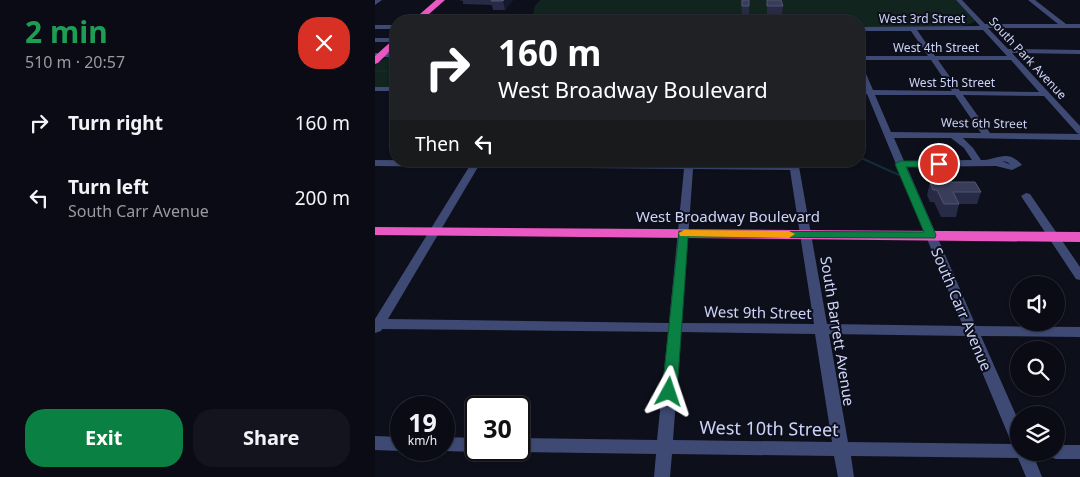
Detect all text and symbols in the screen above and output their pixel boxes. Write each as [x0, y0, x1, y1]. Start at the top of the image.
street label: West 3rd Street [879, 10, 966, 27]
text: 2 min [25, 11, 108, 52]
street label: South Park Avenue [985, 13, 1071, 103]
button: close [298, 17, 350, 69]
text: 160 m [498, 29, 601, 76]
icon: right [415, 35, 480, 100]
street label: West 4th Street [893, 39, 980, 56]
text: 510 m · 20:57 [25, 51, 125, 73]
text: West Broadway Boulevard [498, 74, 768, 104]
street label: West 5th Street [909, 74, 996, 91]
icon: right [25, 109, 53, 137]
text: Turn right [68, 110, 163, 136]
text: 160 m [295, 110, 350, 136]
street label: West 6th Street [941, 114, 1028, 132]
icon: left [470, 130, 498, 158]
text: Then [415, 131, 460, 157]
pin [918, 143, 960, 185]
icon: arrive [925, 150, 953, 178]
text: Turn left [68, 174, 149, 200]
icon: left [25, 184, 53, 212]
text: 200 m [295, 185, 350, 211]
text: South Carr Avenue [68, 200, 209, 222]
street label: West Broadway Boulevard [636, 206, 820, 226]
street label: South Carr Avenue [927, 244, 997, 374]
street label: South Barrett Avenue [816, 255, 860, 407]
map controls [1010, 276, 1065, 461]
button: sound [1010, 276, 1065, 331]
street label: West 9th Street [704, 301, 813, 323]
button: search [1010, 341, 1065, 396]
position arrow [642, 365, 694, 417]
speed limit sign: 30 [465, 396, 530, 461]
text: 19 [408, 405, 437, 439]
button: layers [1010, 406, 1065, 461]
button: Exit [25, 409, 183, 467]
button: Share [193, 409, 350, 467]
street label: West 10th Street [699, 415, 839, 441]
text: km/h [408, 432, 437, 449]

